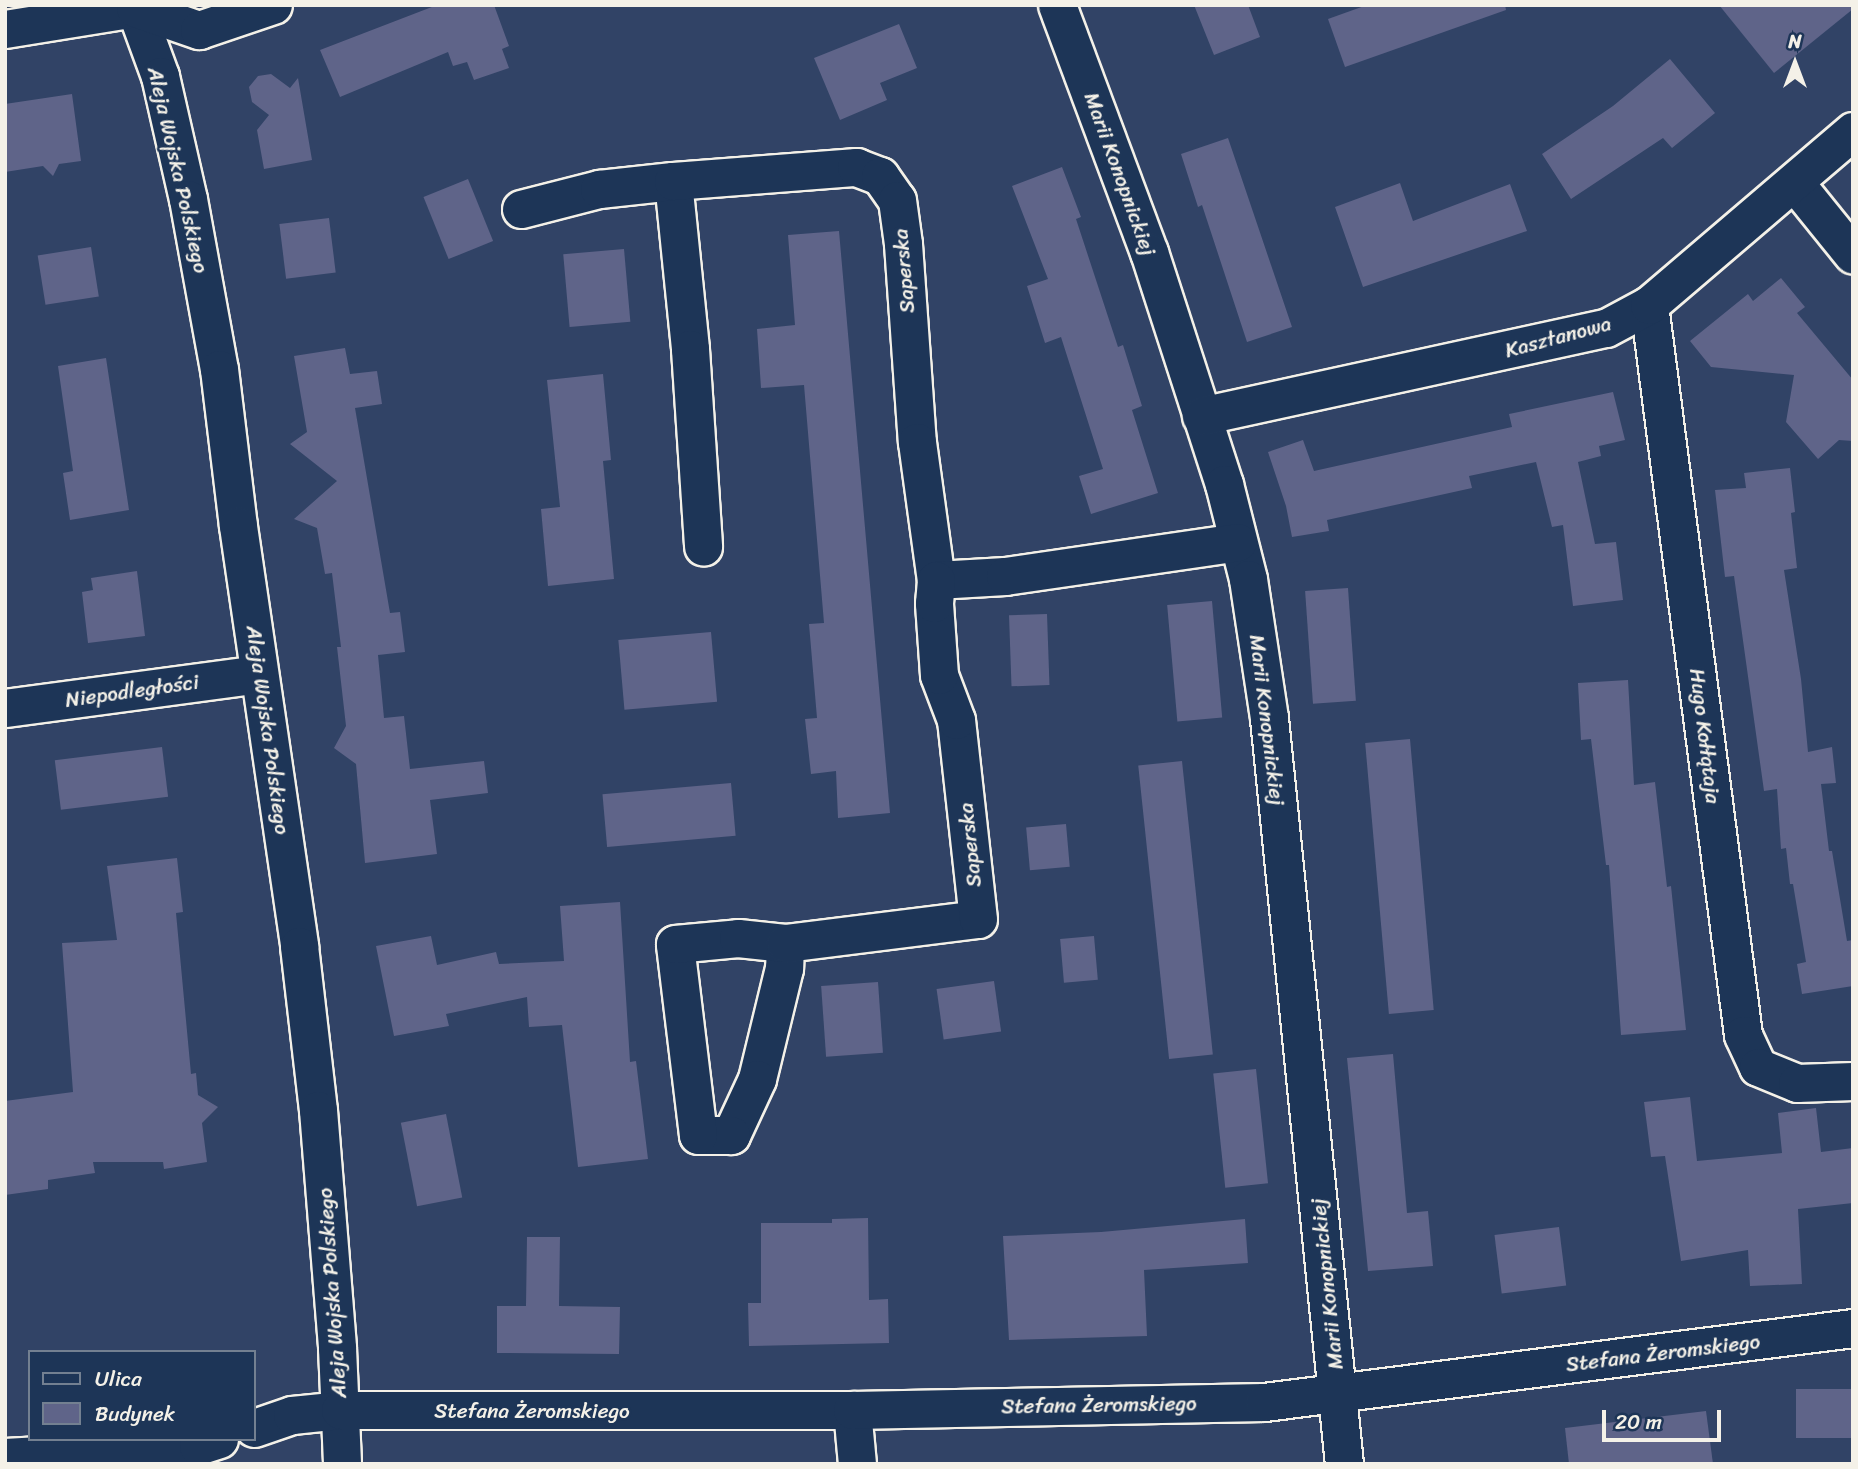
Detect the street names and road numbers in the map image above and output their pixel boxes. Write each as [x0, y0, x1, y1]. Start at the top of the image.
street label: Aleja Wojska Polskiego [142, 64, 214, 276]
street label: Marii Konopnickiej [1079, 89, 1161, 259]
street label: Saperska [888, 228, 920, 314]
street label: Kasztanowa [1502, 311, 1614, 363]
street label: Aleja Wojska Polskiego [241, 624, 295, 836]
street label: Marii Konopnickiej [1244, 633, 1290, 807]
street label: Hugo Kołłątaja [1684, 666, 1726, 806]
street label: Niepodległości [64, 669, 200, 713]
street label: Saperska [953, 802, 987, 888]
street label: Aleja Wojska Polskiego [312, 1187, 352, 1399]
street label: Marii Konopnickiej [1306, 1197, 1348, 1371]
street label: Stefana Żeromskiego [1564, 1329, 1762, 1377]
street label: Stefana Żeromskiego [1001, 1391, 1197, 1419]
street label: Stefana Żeromskiego [434, 1398, 630, 1424]

